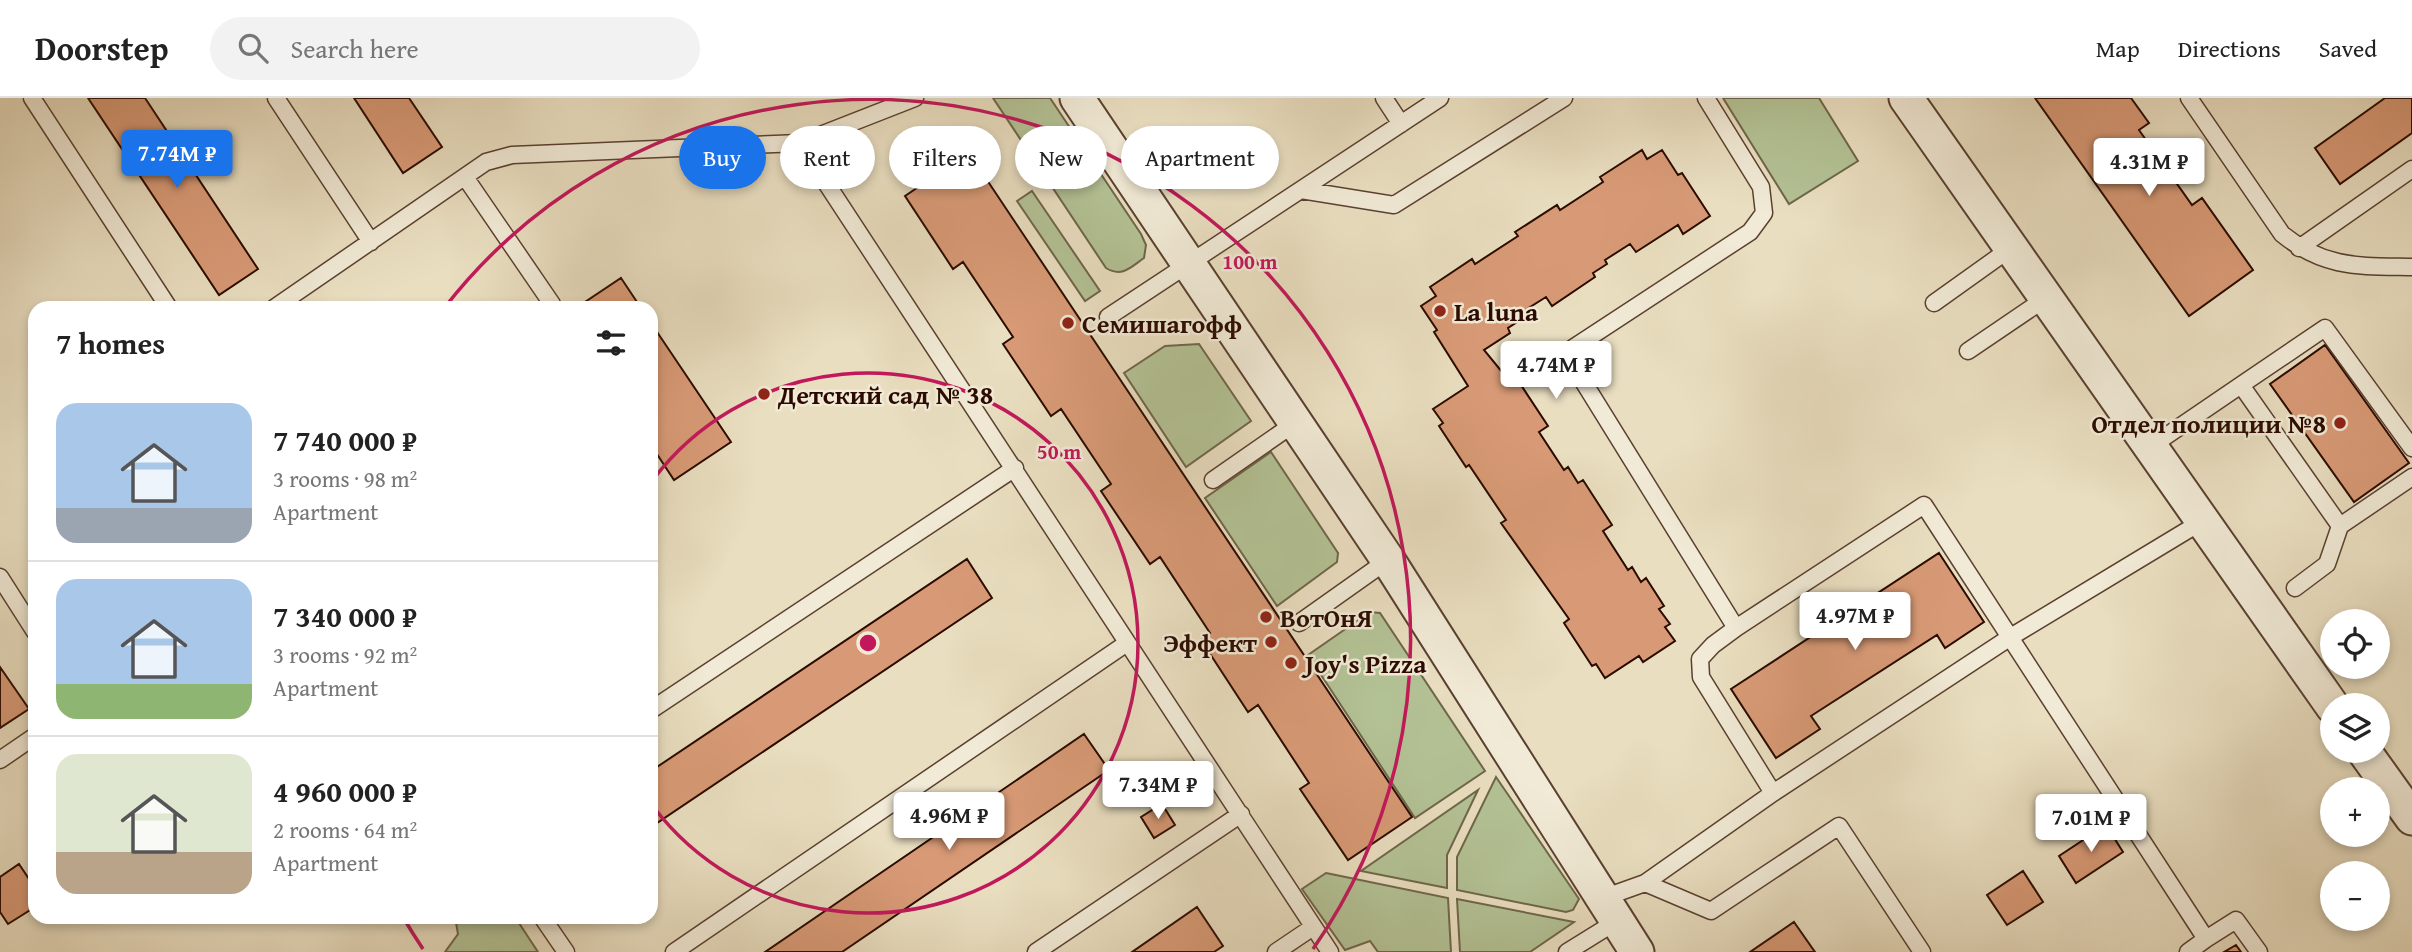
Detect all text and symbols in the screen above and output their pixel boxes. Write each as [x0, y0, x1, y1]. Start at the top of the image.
search box [210, 17, 700, 80]
text: Doorstep [35, 24, 168, 72]
icon: search [234, 29, 272, 67]
text: Search here [290, 29, 419, 68]
text: Map [2096, 31, 2140, 66]
text: Directions [2178, 31, 2281, 66]
text: Saved [2319, 31, 2377, 66]
chip: Buy [679, 126, 766, 189]
chip: Rent [780, 126, 875, 189]
chip: Filters [889, 126, 1001, 189]
chip: New [1015, 126, 1107, 189]
chip: Apartment [1121, 126, 1279, 189]
pin: 7.74M ₽ [112, 130, 242, 190]
text: 7.74M ₽ [137, 136, 217, 169]
pin: 4.31M ₽ [2084, 139, 2214, 198]
text: 4.31M ₽ [2109, 144, 2189, 177]
text: 100 m [1222, 246, 1278, 277]
place label: La luna [1454, 292, 1539, 331]
marker: La luna [1432, 303, 1448, 319]
place label: Семишагофф [1082, 304, 1242, 343]
marker: Семишагофф [1060, 315, 1076, 331]
text: 7 homes [56, 321, 165, 365]
icon: filters [592, 324, 630, 362]
pin: 4.74M ₽ [1491, 342, 1621, 401]
text: 4.74M ₽ [1516, 347, 1596, 380]
place label: Детский сад № 38 [777, 375, 993, 414]
marker: Детский сад № 38 [756, 386, 772, 402]
place label: Отдел полиции №8 [2091, 404, 2326, 443]
marker: Отдел полиции №8 [2332, 415, 2348, 431]
text: 7 740 000 ₽ [273, 418, 417, 462]
icon: home [112, 431, 196, 515]
text: 50 m [1037, 436, 1081, 467]
text: 3 rooms · 98 m² [273, 462, 417, 495]
text: Apartment [273, 495, 378, 528]
pin: 4.97M ₽ [1790, 592, 1920, 652]
text: 7 340 000 ₽ [273, 594, 417, 638]
place label: ВотОнЯ [1280, 598, 1372, 637]
text: 4.97M ₽ [1815, 598, 1895, 631]
icon: home [112, 607, 196, 691]
marker: ВотОнЯ [1258, 609, 1274, 625]
map controls [2320, 609, 2390, 931]
button: locate [2320, 609, 2390, 679]
place label: Эффект [1163, 623, 1257, 662]
centre of rings [856, 631, 880, 655]
marker: Эффект [1263, 634, 1279, 650]
text: 3 rooms · 92 m² [273, 638, 417, 671]
place label: Joy's Pizza [1301, 644, 1427, 683]
marker: Joy's Pizza [1283, 655, 1299, 671]
text: Apartment [273, 671, 378, 704]
button: layers [2320, 693, 2390, 763]
pin: 7.34M ₽ [1093, 762, 1223, 821]
text: 7.34M ₽ [1118, 767, 1198, 800]
text: 4 960 000 ₽ [273, 769, 417, 813]
button: + [2320, 777, 2390, 847]
icon: home [112, 782, 196, 866]
pin: 4.96M ₽ [884, 792, 1014, 852]
pin: 7.01M ₽ [2026, 794, 2156, 854]
text: 4.96M ₽ [909, 798, 989, 831]
text: 7.01M ₽ [2051, 800, 2131, 833]
text: 2 rooms · 64 m² [273, 813, 417, 846]
text: Apartment [273, 846, 378, 879]
button: − [2320, 861, 2390, 931]

